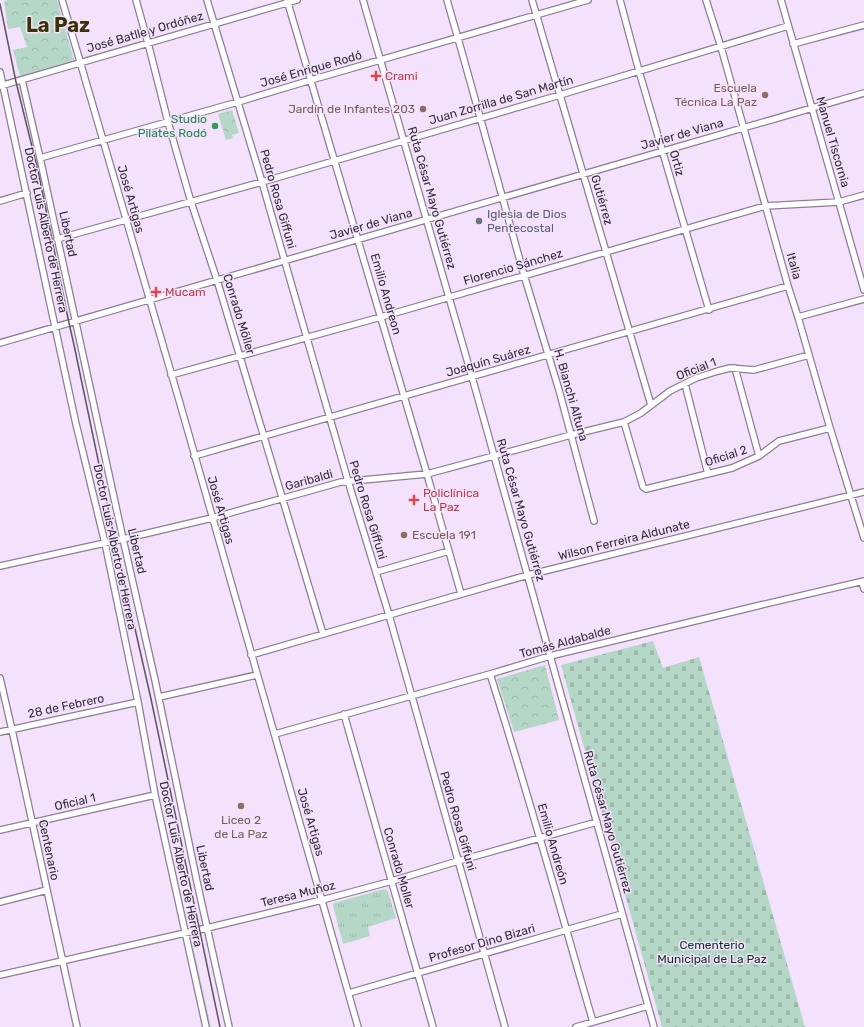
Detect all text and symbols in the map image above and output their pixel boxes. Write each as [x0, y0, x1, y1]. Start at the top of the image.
street label: José Batlle y Ordóñez [85, 9, 205, 55]
district label: La Paz [26, 13, 90, 37]
street label: José Enrique Rodó [259, 48, 364, 90]
place label: Crami [385, 69, 418, 83]
marker: Crami [370, 70, 382, 82]
street label: Juan Zorrilla de San Martín [427, 73, 575, 127]
place label: Escuela Técnica La Paz [675, 81, 757, 109]
marker: Escuela Técnica La Paz [760, 90, 770, 100]
street label: Manuel Tiscornia [813, 95, 853, 189]
place label: Jardín de Infantes 203 [288, 102, 415, 116]
marker: Jardín de Infantes 203 [418, 104, 428, 114]
place label: Studio Pilates Rodó [138, 112, 207, 140]
street label: Javier de Viana [639, 116, 725, 152]
marker: Studio Pilates Rodó [210, 121, 220, 131]
street label: Ruta César Mayo Gutiérrez [405, 125, 459, 271]
street label: Doctor Luis Alberto de Herrera [22, 146, 70, 314]
street label: Pedro Rosa Giffuni [257, 148, 299, 250]
street label: Ortiz [667, 148, 687, 178]
street label: José Artigas [115, 163, 147, 235]
street label: Gutiérrez [588, 173, 616, 227]
street label: Javier de Viana [328, 206, 414, 242]
place label: Iglesia de Dios Pentecostal [487, 207, 567, 235]
street label: Libertad [56, 210, 80, 258]
marker: Iglesia de Dios Pentecostal [474, 216, 484, 226]
street label: Florencio Sánchez [462, 246, 564, 288]
street label: Italia [784, 251, 804, 281]
street label: Emilio Andreon [368, 252, 404, 336]
street label: Conrado Möller [220, 272, 258, 357]
place label: Mucam [165, 285, 206, 299]
marker: Mucam [150, 286, 162, 298]
street label: Joaquín Suárez [444, 342, 532, 380]
street label: H. Bianchi Altuna [551, 347, 591, 443]
street label: Oficial 1 [674, 355, 718, 383]
street label: Ruta César Mayo Gutiérrez [494, 437, 548, 583]
street label: Oficial 2 [703, 443, 749, 469]
street label: Pedro Rosa Giffuni [346, 459, 390, 561]
street label: Doctor Luis Alberto de Herrera [91, 463, 139, 631]
street label: Garibaldi [284, 466, 335, 493]
street label: José Artigas [205, 474, 237, 546]
place label: Policlínica La Paz [423, 486, 479, 514]
marker: Policlínica La Paz [408, 494, 420, 506]
street label: Wilson Ferreira Aldunate [557, 517, 692, 563]
street label: Libertad [125, 527, 149, 575]
place label: Escuela 191 [412, 528, 476, 542]
marker: Escuela 191 [399, 530, 409, 540]
street label: Tomás Aldabalde [518, 623, 612, 661]
street label: 28 de Febrero [27, 691, 106, 721]
street label: Ruta César Mayo Gutiérrez [581, 749, 635, 895]
street label: Pedro Rosa Giffuni [437, 770, 479, 872]
street label: Doctor Luis Alberto de Herrera [157, 780, 205, 948]
street label: José Artigas [295, 786, 327, 858]
street label: Oficial 1 [53, 790, 97, 814]
marker: Liceo 2 de La Paz [236, 801, 246, 811]
street label: Emilio Andreón [535, 802, 571, 886]
place label: Liceo 2 de La Paz [214, 813, 268, 841]
street label: Centenario [36, 818, 62, 882]
street label: Conrado Moller [381, 826, 417, 911]
street label: Libertad [193, 844, 217, 892]
street label: Teresa Muñoz [259, 878, 337, 910]
street label: Profesor Dino Bizari [427, 921, 537, 965]
park label: Cementerio Municipal de La Paz [657, 938, 767, 966]

